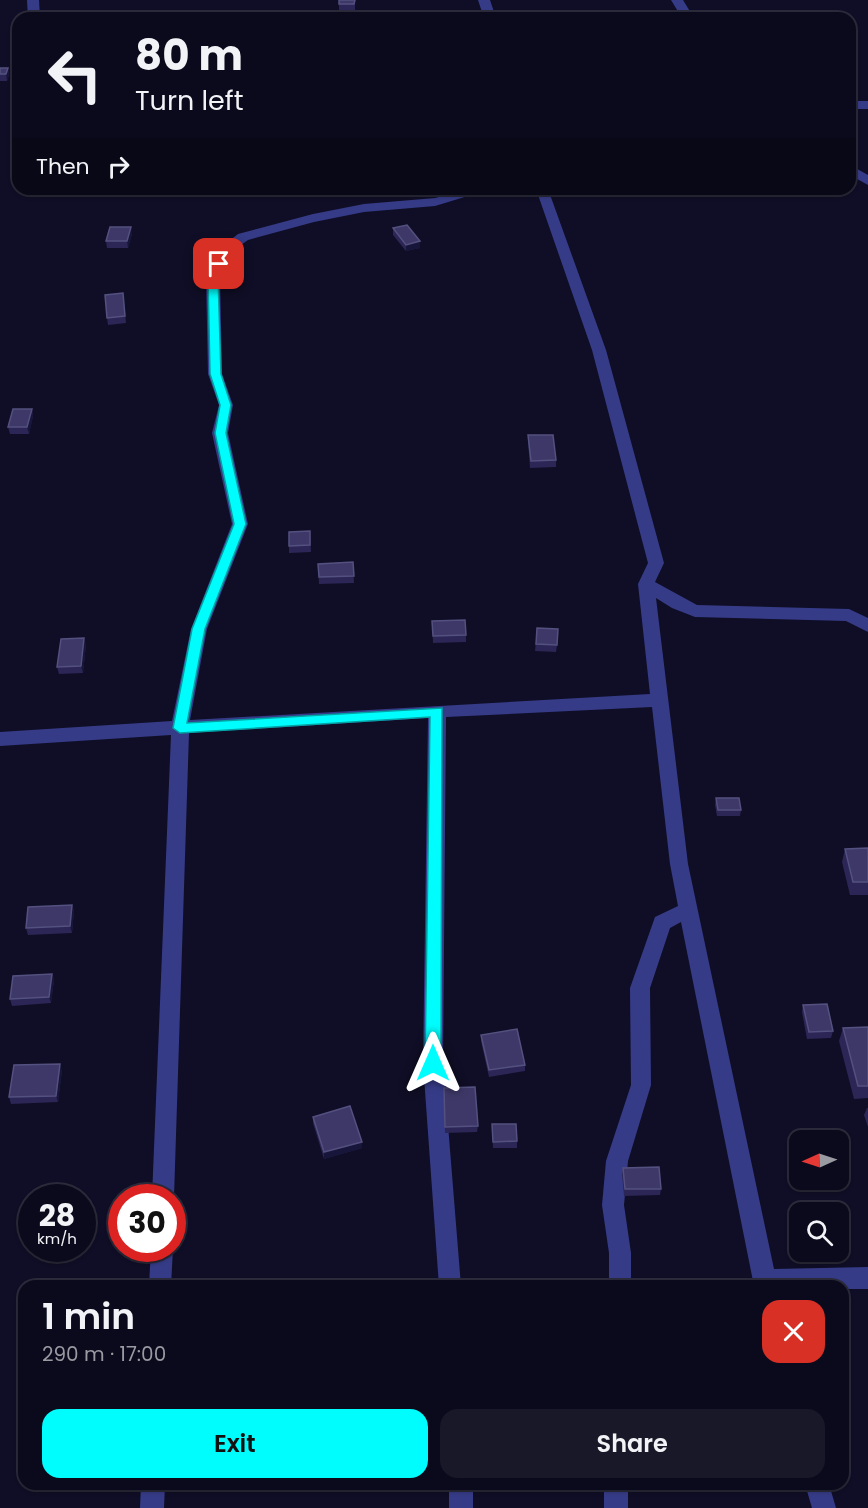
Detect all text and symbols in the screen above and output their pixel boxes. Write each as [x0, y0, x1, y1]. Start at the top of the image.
text: 80 m [135, 26, 243, 85]
icon: left [36, 36, 114, 114]
text: Turn left [135, 82, 244, 119]
icon: right [102, 150, 135, 183]
text: Then [36, 151, 90, 182]
pin [193, 238, 244, 289]
icon: arrive [202, 247, 235, 280]
position arrow [401, 1031, 465, 1095]
north arrow [789, 1130, 849, 1190]
map controls [789, 1130, 849, 1262]
speed limit sign: 30 [108, 1184, 186, 1262]
text: 28 [39, 1194, 75, 1237]
button: search [789, 1202, 849, 1262]
text: km/h [37, 1228, 77, 1249]
text: 1 min [42, 1291, 135, 1342]
button: close [762, 1300, 825, 1363]
text: 290 m · 17:00 [42, 1340, 166, 1368]
button: Exit [42, 1409, 428, 1478]
button: Share [440, 1409, 825, 1478]

